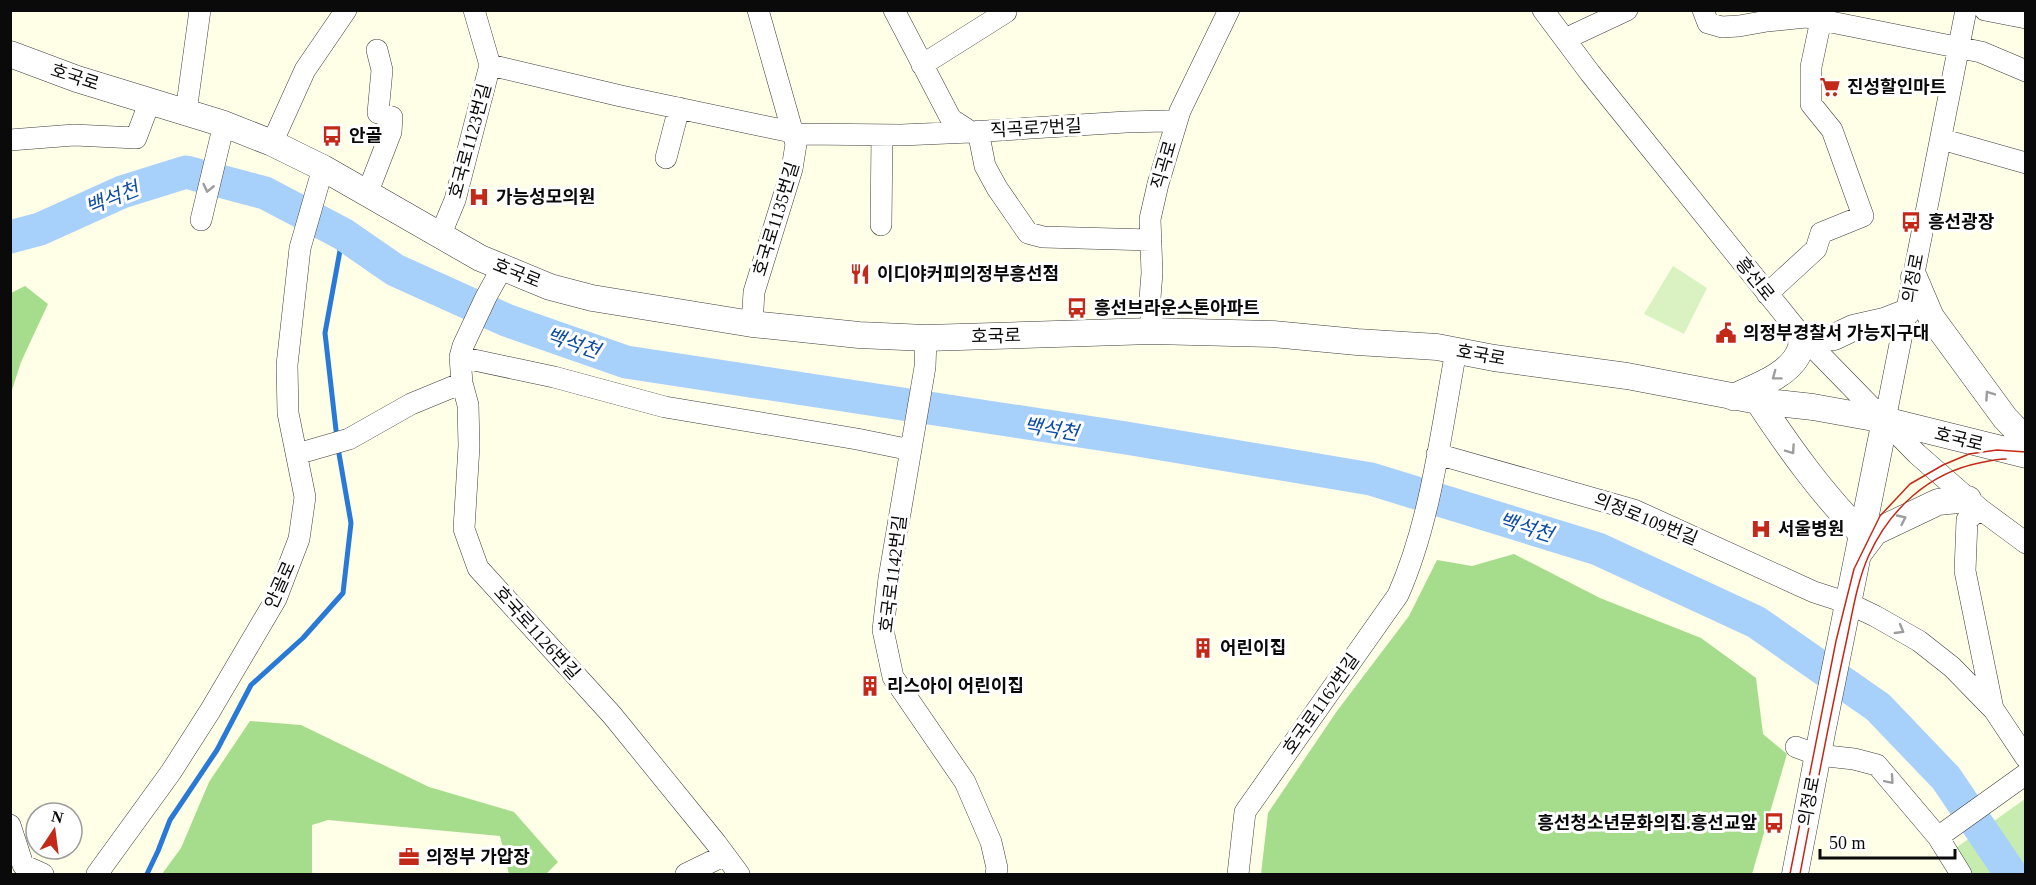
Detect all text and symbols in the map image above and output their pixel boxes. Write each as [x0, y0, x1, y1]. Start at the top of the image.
street label: 호국로 [48, 60, 102, 94]
supermarket icon: 진성할인마트 [1818, 75, 1842, 99]
place label: 진성할인마트 [1847, 77, 1946, 97]
street label: 호국로1123번길 [445, 81, 495, 201]
street label: 직곡로7번길 [990, 116, 1082, 140]
bus stop icon: 안골 [320, 124, 344, 148]
place label: 안골 [349, 126, 382, 146]
street label: 직곡로 [1148, 138, 1180, 192]
street label: 호국로1135번길 [749, 160, 803, 278]
water label: 백석천 [82, 176, 144, 219]
one-way arrow [203, 183, 216, 193]
hospital icon: 가능성모의원 [467, 185, 491, 209]
place label: 가능성모의원 [496, 187, 595, 207]
bus stop icon: 흥선광장 [1899, 210, 1923, 234]
place label: 흥선광장 [1928, 212, 1995, 232]
street label: 의정로 [1898, 252, 1928, 304]
street label: 흥선로 [1732, 253, 1778, 305]
street label: 호국로 [490, 254, 544, 292]
restaurant icon: 이디야커피의정부흥선점 [848, 262, 872, 286]
place label: 이디야커피의정부흥선점 [877, 264, 1059, 284]
bus stop icon: 흥선브라운스톤아파트 [1065, 296, 1089, 320]
place label: 흥선브라운스톤아파트 [1094, 298, 1260, 318]
public building icon: 의정부경찰서 가능지구대 [1714, 321, 1738, 345]
place label: 의정부경찰서 가능지구대 [1743, 323, 1930, 343]
water label: 백석천 [543, 324, 605, 363]
street label: 호국로 [971, 326, 1021, 346]
street label: 호국로 [1455, 341, 1507, 369]
one-way arrow [1772, 368, 1783, 379]
one-way arrow [1985, 390, 1996, 401]
water label: 백석천 [1022, 414, 1083, 445]
street label: 호국로 [1932, 423, 1986, 455]
one-way arrow [1784, 443, 1795, 454]
street label: 의정로109번길 [1591, 489, 1701, 549]
water label: 백석천 [1496, 508, 1558, 546]
street label: 호국로1142번길 [876, 514, 910, 634]
one-way arrow [1896, 514, 1907, 526]
hospital icon: 서울병원 [1749, 517, 1773, 541]
place label: 서울병원 [1778, 519, 1844, 539]
street label: 안골로 [261, 558, 299, 612]
street label: 호국로1126번길 [490, 582, 584, 684]
one-way arrow [1894, 623, 1904, 635]
building icon: 어린이집 [1191, 636, 1215, 660]
place label: 어린이집 [1220, 638, 1286, 658]
street label: 호국로1162번길 [1279, 650, 1363, 758]
building icon: 리스아이 어린이집 [858, 674, 882, 698]
place label: 리스아이 어린이집 [887, 676, 1024, 696]
one-way arrow [1882, 773, 1893, 784]
street label: 의정로 [1794, 775, 1824, 827]
north arrow [24, 801, 84, 861]
text: N [50, 807, 65, 827]
bus stop icon: 흥선청소년문화의집.흥선교앞 [1762, 811, 1786, 835]
place label: 흥선청소년문화의집.흥선교앞 [1537, 813, 1757, 833]
scale bar [1820, 822, 1955, 860]
text: 50 m [1829, 833, 1866, 853]
office icon: 의정부 가압장 [397, 845, 421, 869]
place label: 의정부 가압장 [426, 847, 530, 867]

